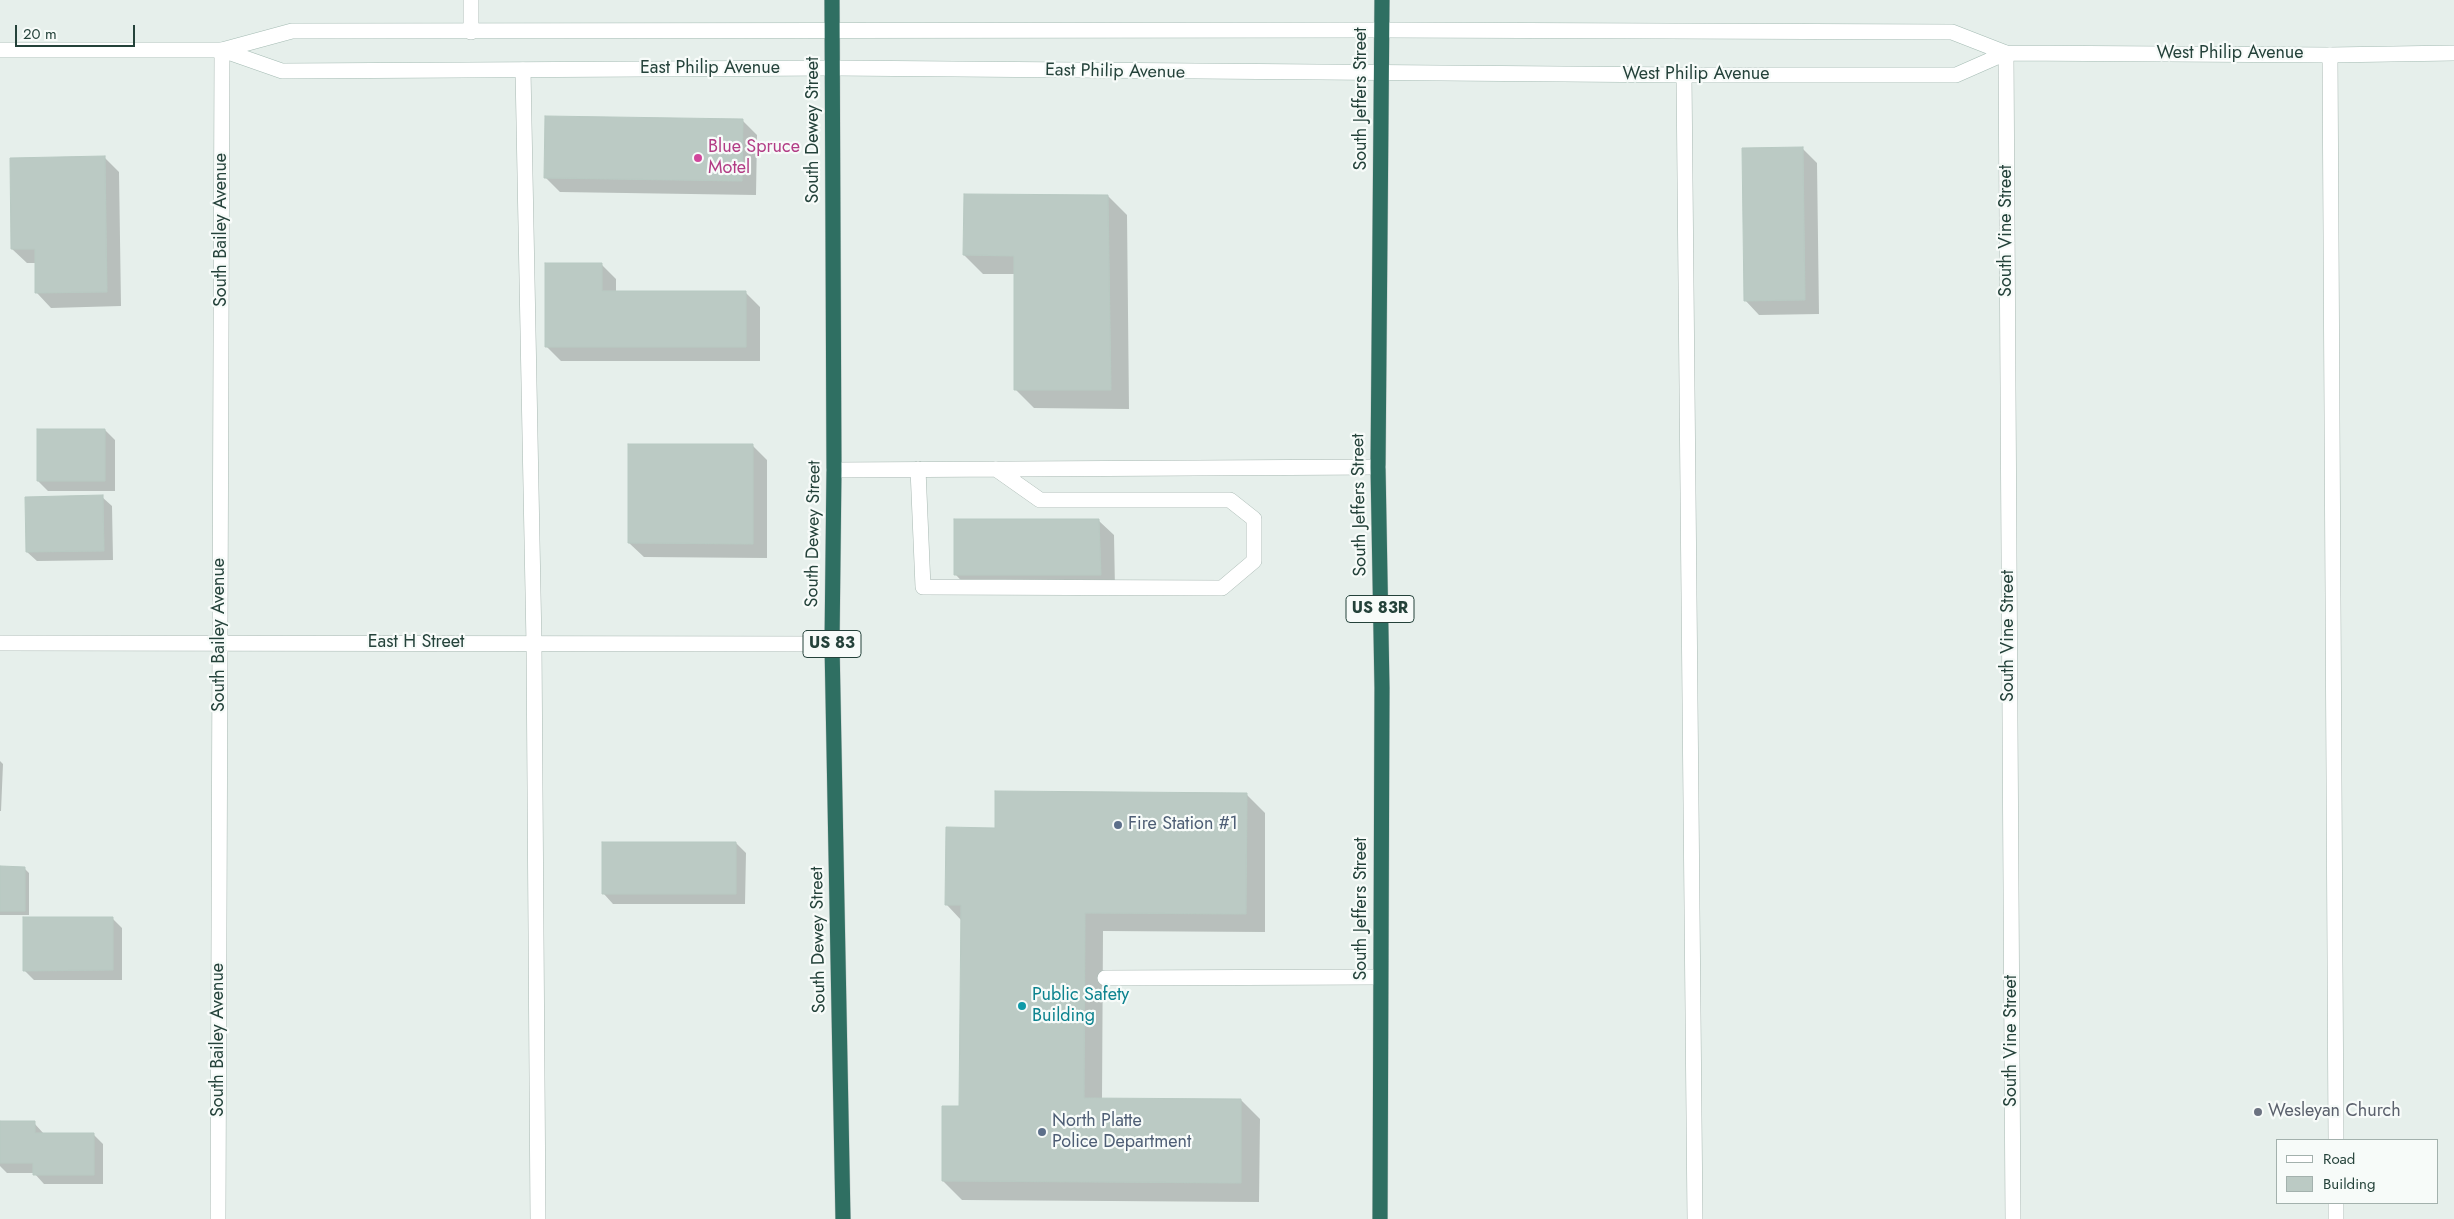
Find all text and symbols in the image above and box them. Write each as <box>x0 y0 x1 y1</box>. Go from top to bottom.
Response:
scale bar <box>18 15 138 47</box>
text: 20 m <box>23 23 57 45</box>
street label: South Jeffers Street <box>1351 27 1373 171</box>
street label: West Philip Avenue <box>2156 43 2304 65</box>
street label: South Dewey Street <box>803 57 825 203</box>
street label: East Philip Avenue <box>640 58 780 80</box>
street label: East Philip Avenue <box>1045 60 1185 84</box>
street label: West Philip Avenue <box>1622 64 1770 86</box>
place label: Blue Spruce Motel <box>708 137 800 180</box>
marker: Blue Spruce Motel <box>692 152 704 164</box>
street label: South Bailey Avenue <box>211 153 233 307</box>
street label: South Vine Street <box>1996 165 2018 297</box>
street label: South Jeffers Street <box>1348 433 1372 577</box>
street label: South Dewey Street <box>802 460 826 608</box>
street label: South Bailey Avenue <box>209 558 231 712</box>
street label: South Vine Street <box>1998 570 2020 702</box>
road number: US 83R <box>1346 596 1414 622</box>
road number: US 83 <box>803 630 861 658</box>
street label: East H Street <box>368 632 464 654</box>
place label: Fire Station #1 <box>1128 814 1238 836</box>
marker: Fire Station #1 <box>1112 819 1124 831</box>
street label: South Jeffers Street <box>1351 837 1373 981</box>
street label: South Dewey Street <box>807 866 831 1014</box>
street label: South Bailey Avenue <box>208 963 230 1117</box>
street label: South Vine Street <box>2001 975 2023 1107</box>
place label: Public Safety Building <box>1032 985 1129 1028</box>
marker: Public Safety Building <box>1016 1000 1028 1012</box>
place label: Wesleyan Church <box>2268 1101 2401 1123</box>
marker: Wesleyan Church <box>2252 1106 2264 1118</box>
place label: North Platte Police Department <box>1052 1111 1191 1154</box>
marker: North Platte Police Department <box>1036 1126 1048 1138</box>
legend <box>2276 1139 2439 1204</box>
text: Road <box>2323 1148 2355 1170</box>
text: Building <box>2323 1173 2375 1195</box>

